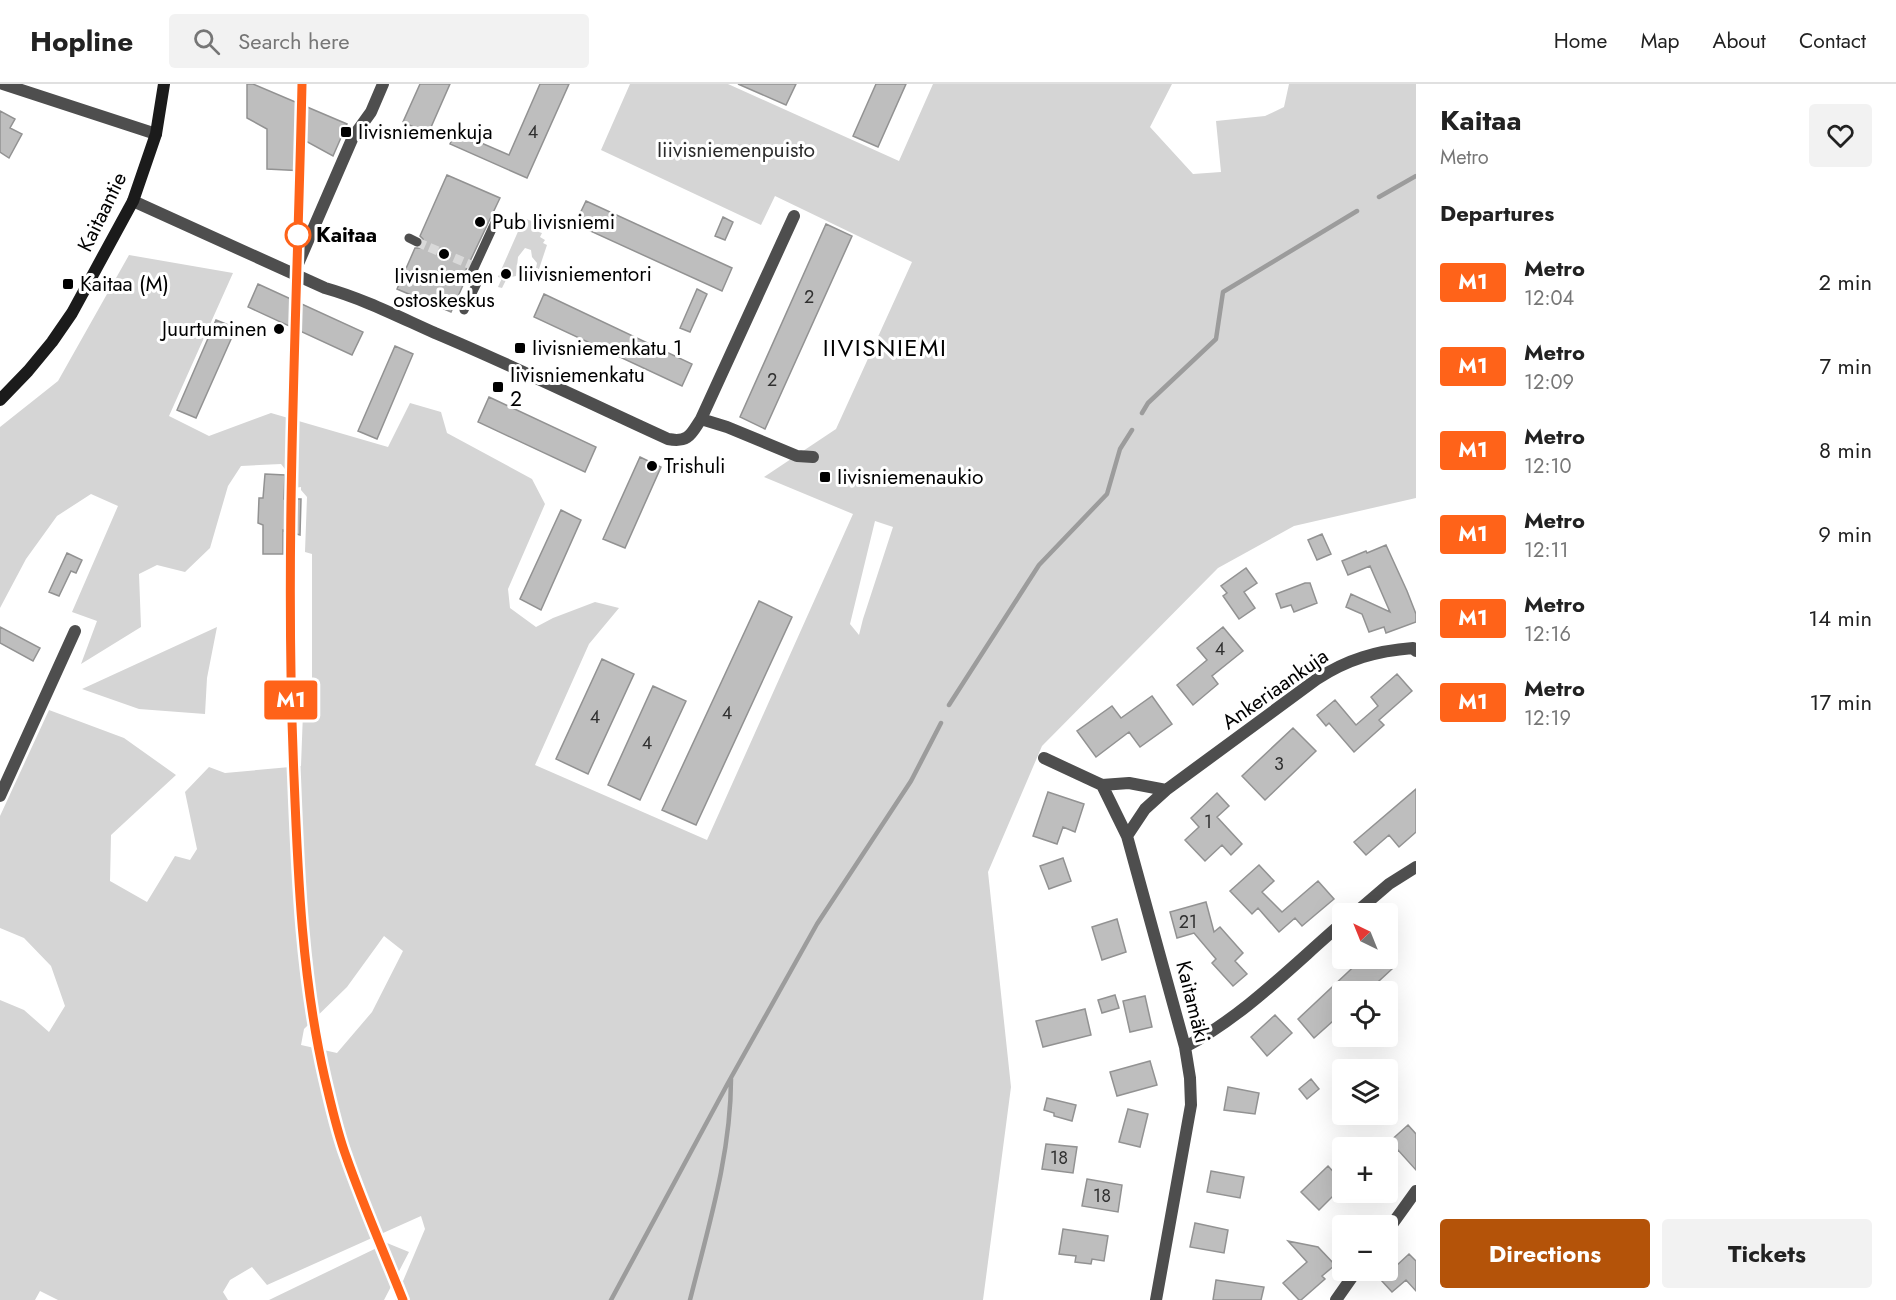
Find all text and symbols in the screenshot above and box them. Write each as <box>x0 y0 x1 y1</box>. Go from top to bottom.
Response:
search box <box>169 14 589 68</box>
text: Hopline <box>30 21 133 62</box>
icon: search <box>190 25 223 58</box>
text: Search here <box>238 25 350 57</box>
text: Home <box>1554 26 1607 56</box>
text: Map <box>1640 26 1680 56</box>
text: About <box>1713 26 1766 56</box>
text: Contact <box>1799 26 1866 56</box>
text: Kaitaa <box>1440 100 1521 141</box>
button: heart <box>1809 104 1872 167</box>
place label: Iivisniemenkuja <box>358 117 493 147</box>
house number: 4 <box>528 119 538 145</box>
marker: Iivisniemenkuja <box>339 125 353 139</box>
park label: Iiivisniemenpuisto <box>657 135 815 165</box>
text: Metro <box>1440 143 1489 172</box>
street label: Kaitaantie <box>70 167 134 257</box>
text: Departures <box>1440 197 1554 229</box>
place label: Pub Iivisniemi <box>492 207 615 237</box>
marker: Pub Iivisniemi <box>473 215 487 229</box>
place label: Kaitaa <box>316 220 377 250</box>
marker: Kaitaa <box>285 222 311 248</box>
marker: Iivisniemen ostoskeskus <box>437 247 451 261</box>
text: Metro <box>1524 252 1585 284</box>
place label: Iiivisniementori <box>518 259 652 289</box>
place label: Iivisniemen ostoskeskus <box>393 261 495 315</box>
text: 2 min <box>1818 266 1872 298</box>
marker: Iiivisniementori <box>499 267 513 281</box>
text: M1 <box>1458 267 1488 297</box>
place label: Kaitaa (M) <box>80 269 169 299</box>
marker: Kaitaa (M) <box>61 277 75 291</box>
house number: 2 <box>804 284 814 310</box>
text: 12:04 <box>1524 284 1574 313</box>
place label: Juurtuminen <box>159 314 267 344</box>
marker: Juurtuminen <box>272 322 286 336</box>
district label: IIVISNIEMI <box>823 330 947 365</box>
place label: Iivisniemenkatu 1 <box>532 333 682 363</box>
text: Metro <box>1524 336 1585 368</box>
marker: Iivisniemenkatu 1 <box>513 341 527 355</box>
text: 7 min <box>1819 350 1872 382</box>
text: M1 <box>1458 351 1488 381</box>
place label: Iivisniemenkatu 2 <box>510 360 645 414</box>
house number: 2 <box>767 367 777 393</box>
text: 12:09 <box>1524 368 1574 397</box>
marker: Iivisniemenkatu 2 <box>491 380 505 394</box>
text: Metro <box>1524 420 1585 452</box>
text: 8 min <box>1819 434 1872 466</box>
text: M1 <box>1458 435 1488 465</box>
place label: Trishuli <box>664 451 726 481</box>
text: 12:10 <box>1524 452 1571 481</box>
marker: Trishuli <box>645 459 659 473</box>
place label: Iivisniemenaukio <box>837 462 984 492</box>
marker: Iivisniemenaukio <box>818 470 832 484</box>
text: Metro <box>1524 504 1585 536</box>
text: 9 min <box>1818 518 1872 550</box>
text: M1 <box>1458 519 1488 549</box>
text: 12:11 <box>1524 536 1568 565</box>
text: Metro <box>1524 588 1585 620</box>
text: 14 min <box>1808 602 1872 634</box>
text: M1 <box>1458 603 1488 633</box>
text: 12:16 <box>1524 620 1571 649</box>
house number: 4 <box>1215 636 1225 662</box>
street label: Ankeriaankuja <box>1216 641 1334 737</box>
text: Metro <box>1524 672 1585 704</box>
line badge: M1 <box>264 680 318 720</box>
text: M1 <box>276 685 306 715</box>
text: 17 min <box>1810 686 1872 718</box>
text: M1 <box>1458 687 1488 717</box>
house number: 4 <box>722 700 732 726</box>
house number: 4 <box>590 704 600 730</box>
text: 12:19 <box>1524 704 1571 733</box>
house number: 4 <box>642 730 652 756</box>
house number: 3 <box>1274 751 1284 777</box>
house number: 1 <box>1204 809 1212 835</box>
north arrow <box>1332 903 1398 969</box>
map controls <box>1332 903 1398 1281</box>
house number: 21 <box>1179 909 1197 935</box>
street label: Kaitamäki <box>1168 958 1218 1046</box>
button: locate <box>1332 981 1398 1047</box>
button: layers <box>1332 1059 1398 1125</box>
button: + <box>1332 1137 1398 1203</box>
house number: 18 <box>1050 1145 1068 1171</box>
house number: 18 <box>1093 1183 1111 1209</box>
button: − <box>1332 1215 1398 1281</box>
button: Directions <box>1440 1219 1650 1288</box>
button: Tickets <box>1662 1219 1872 1288</box>

